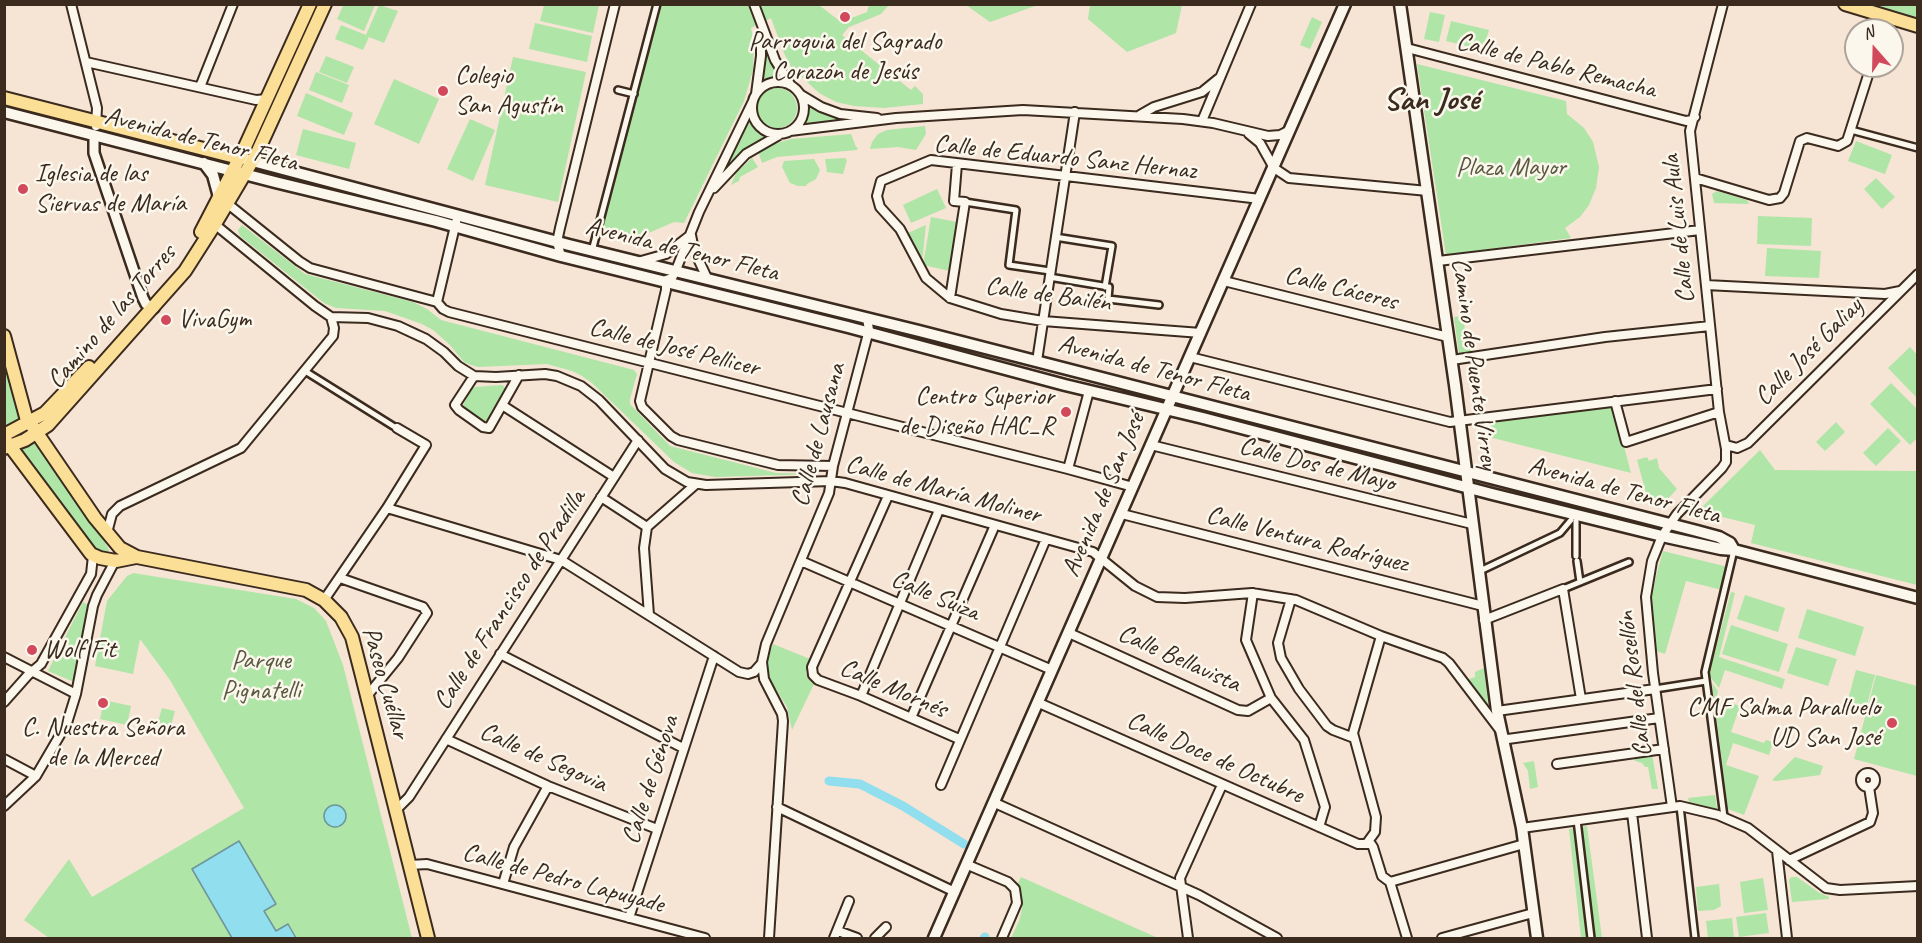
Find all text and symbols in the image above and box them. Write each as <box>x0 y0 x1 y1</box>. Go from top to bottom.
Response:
marker: Parroquia del Sagrado Corazón de Jesús <box>838 10 852 24</box>
north arrow <box>1844 18 1904 78</box>
text: N <box>1860 22 1877 44</box>
place label: Parroquia del Sagrado Corazón de Jesús <box>749 26 941 88</box>
street label: Calle de Pablo Remacha <box>1453 26 1659 106</box>
place label: Colegio San Agustín <box>455 60 563 122</box>
district label: San José <box>1383 82 1479 120</box>
marker: Colegio San Agustín <box>436 84 450 98</box>
street label: Avenida de Tenor Fleta <box>101 101 301 179</box>
street label: Calle de Eduardo Sanz Hernaz <box>932 129 1198 187</box>
park label: Plaza Mayor <box>1456 152 1566 184</box>
street label: Calle de Luis Aula <box>1656 153 1702 305</box>
place label: Iglesia de las Siervas de María <box>35 158 186 219</box>
marker: Iglesia de las Siervas de María <box>16 182 30 196</box>
street label: Avenida de Tenor Fleta <box>582 211 782 289</box>
street label: Camino de las Torres <box>41 239 183 395</box>
street label: Camino de Puente Virrey <box>1444 256 1504 472</box>
street label: Calle Cáceres <box>1281 260 1401 318</box>
street label: Calle de Bailén <box>983 271 1113 319</box>
street label: Calle José Galiay <box>1748 291 1870 413</box>
place label: VivaGym <box>178 304 251 336</box>
street label: Calle de José Pellicer <box>586 312 762 384</box>
marker: VivaGym <box>159 313 173 327</box>
street label: Avenida de Tenor Fleta <box>1055 328 1253 410</box>
street label: Calle de Lausana <box>785 360 853 510</box>
place label: Centro Superior de Diseño HAC_R <box>899 381 1054 442</box>
marker: Centro Superior de Diseño HAC_R <box>1059 405 1073 419</box>
street label: Avenida de San José <box>1056 409 1152 581</box>
street label: Calle Dos de Mayo <box>1236 431 1398 499</box>
street label: Calle de María Moliner <box>842 449 1044 531</box>
street label: Avenida de Tenor Fleta <box>1525 450 1723 532</box>
street label: Calle de Francisco de Pradilla <box>427 484 593 716</box>
street label: Calle Ventura Rodríguez <box>1203 500 1411 580</box>
street label: Calle Suiza <box>886 564 984 628</box>
street label: Calle del Rosellón <box>1611 609 1659 759</box>
street label: Calle Bellavista <box>1113 618 1245 700</box>
street label: Paseo Cuéllar <box>354 624 416 742</box>
place label: Wolf Fit <box>44 634 116 666</box>
marker: Wolf Fit <box>25 643 39 657</box>
park label: Parque Pignatelli <box>221 645 301 706</box>
street label: Calle Mornés <box>835 652 951 726</box>
place label: CMF Salma Paralluelo UD San José <box>1687 692 1880 754</box>
marker: C. Nuestra Señora de la Merced <box>96 696 110 710</box>
street label: Calle Doce de Octubre <box>1122 705 1308 811</box>
place label: C. Nuestra Señora de la Merced <box>22 712 184 774</box>
street label: Calle de Génova <box>616 712 686 848</box>
street label: Calle de Segovia <box>475 716 611 800</box>
marker: CMF Salma Paralluelo UD San José <box>1885 716 1899 730</box>
street label: Calle de Pedro Lapuyade <box>459 837 667 921</box>

